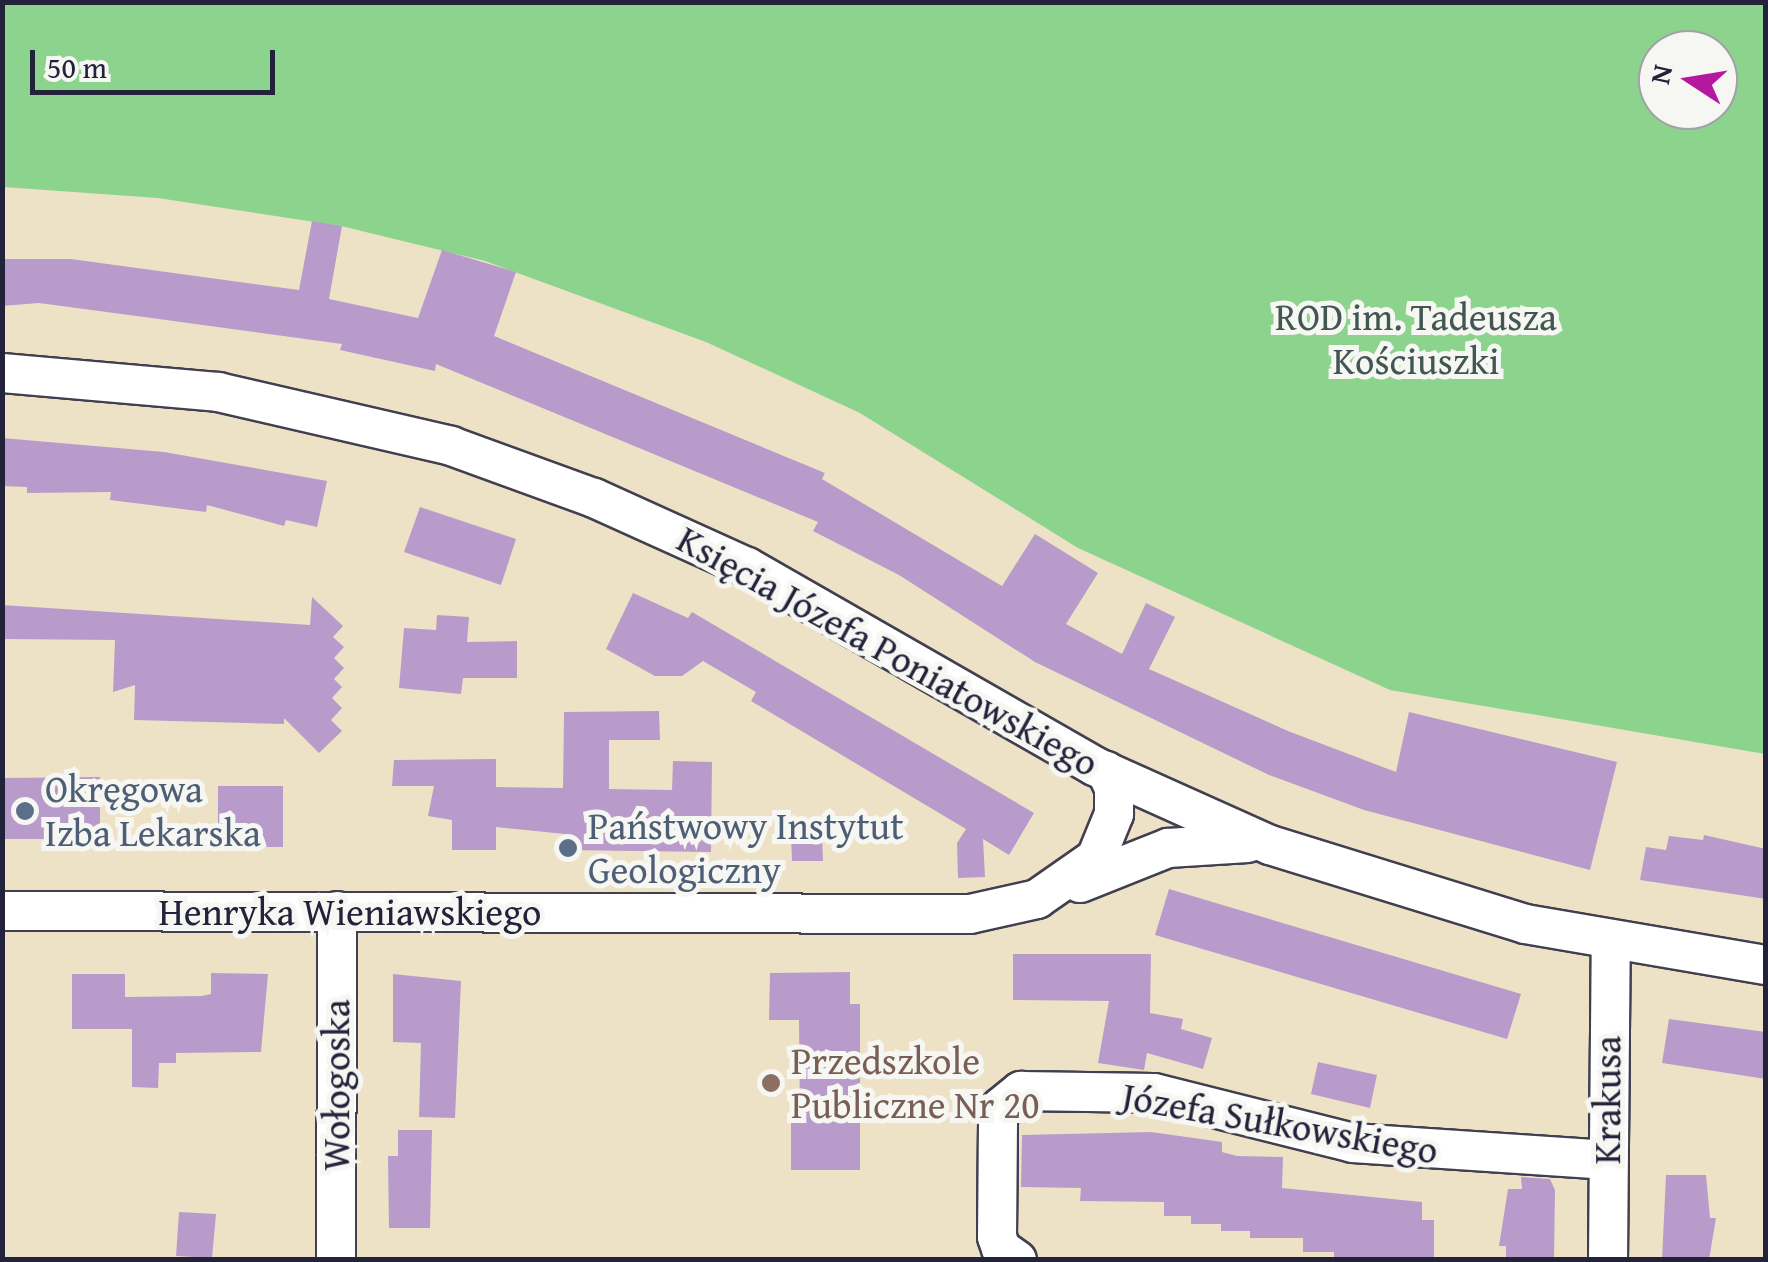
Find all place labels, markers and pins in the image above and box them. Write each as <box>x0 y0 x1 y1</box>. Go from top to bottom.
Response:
place label: Okręgowa Izba Lekarska <box>45 766 261 856</box>
marker: Okręgowa Izba Lekarska <box>14 800 36 822</box>
place label: Państwowy Instytut Geologiczny <box>588 803 904 892</box>
marker: Państwowy Instytut Geologiczny <box>557 837 579 859</box>
place label: Przedszkole Publiczne Nr 20 <box>791 1038 1039 1128</box>
marker: Przedszkole Publiczne Nr 20 <box>760 1072 782 1094</box>

